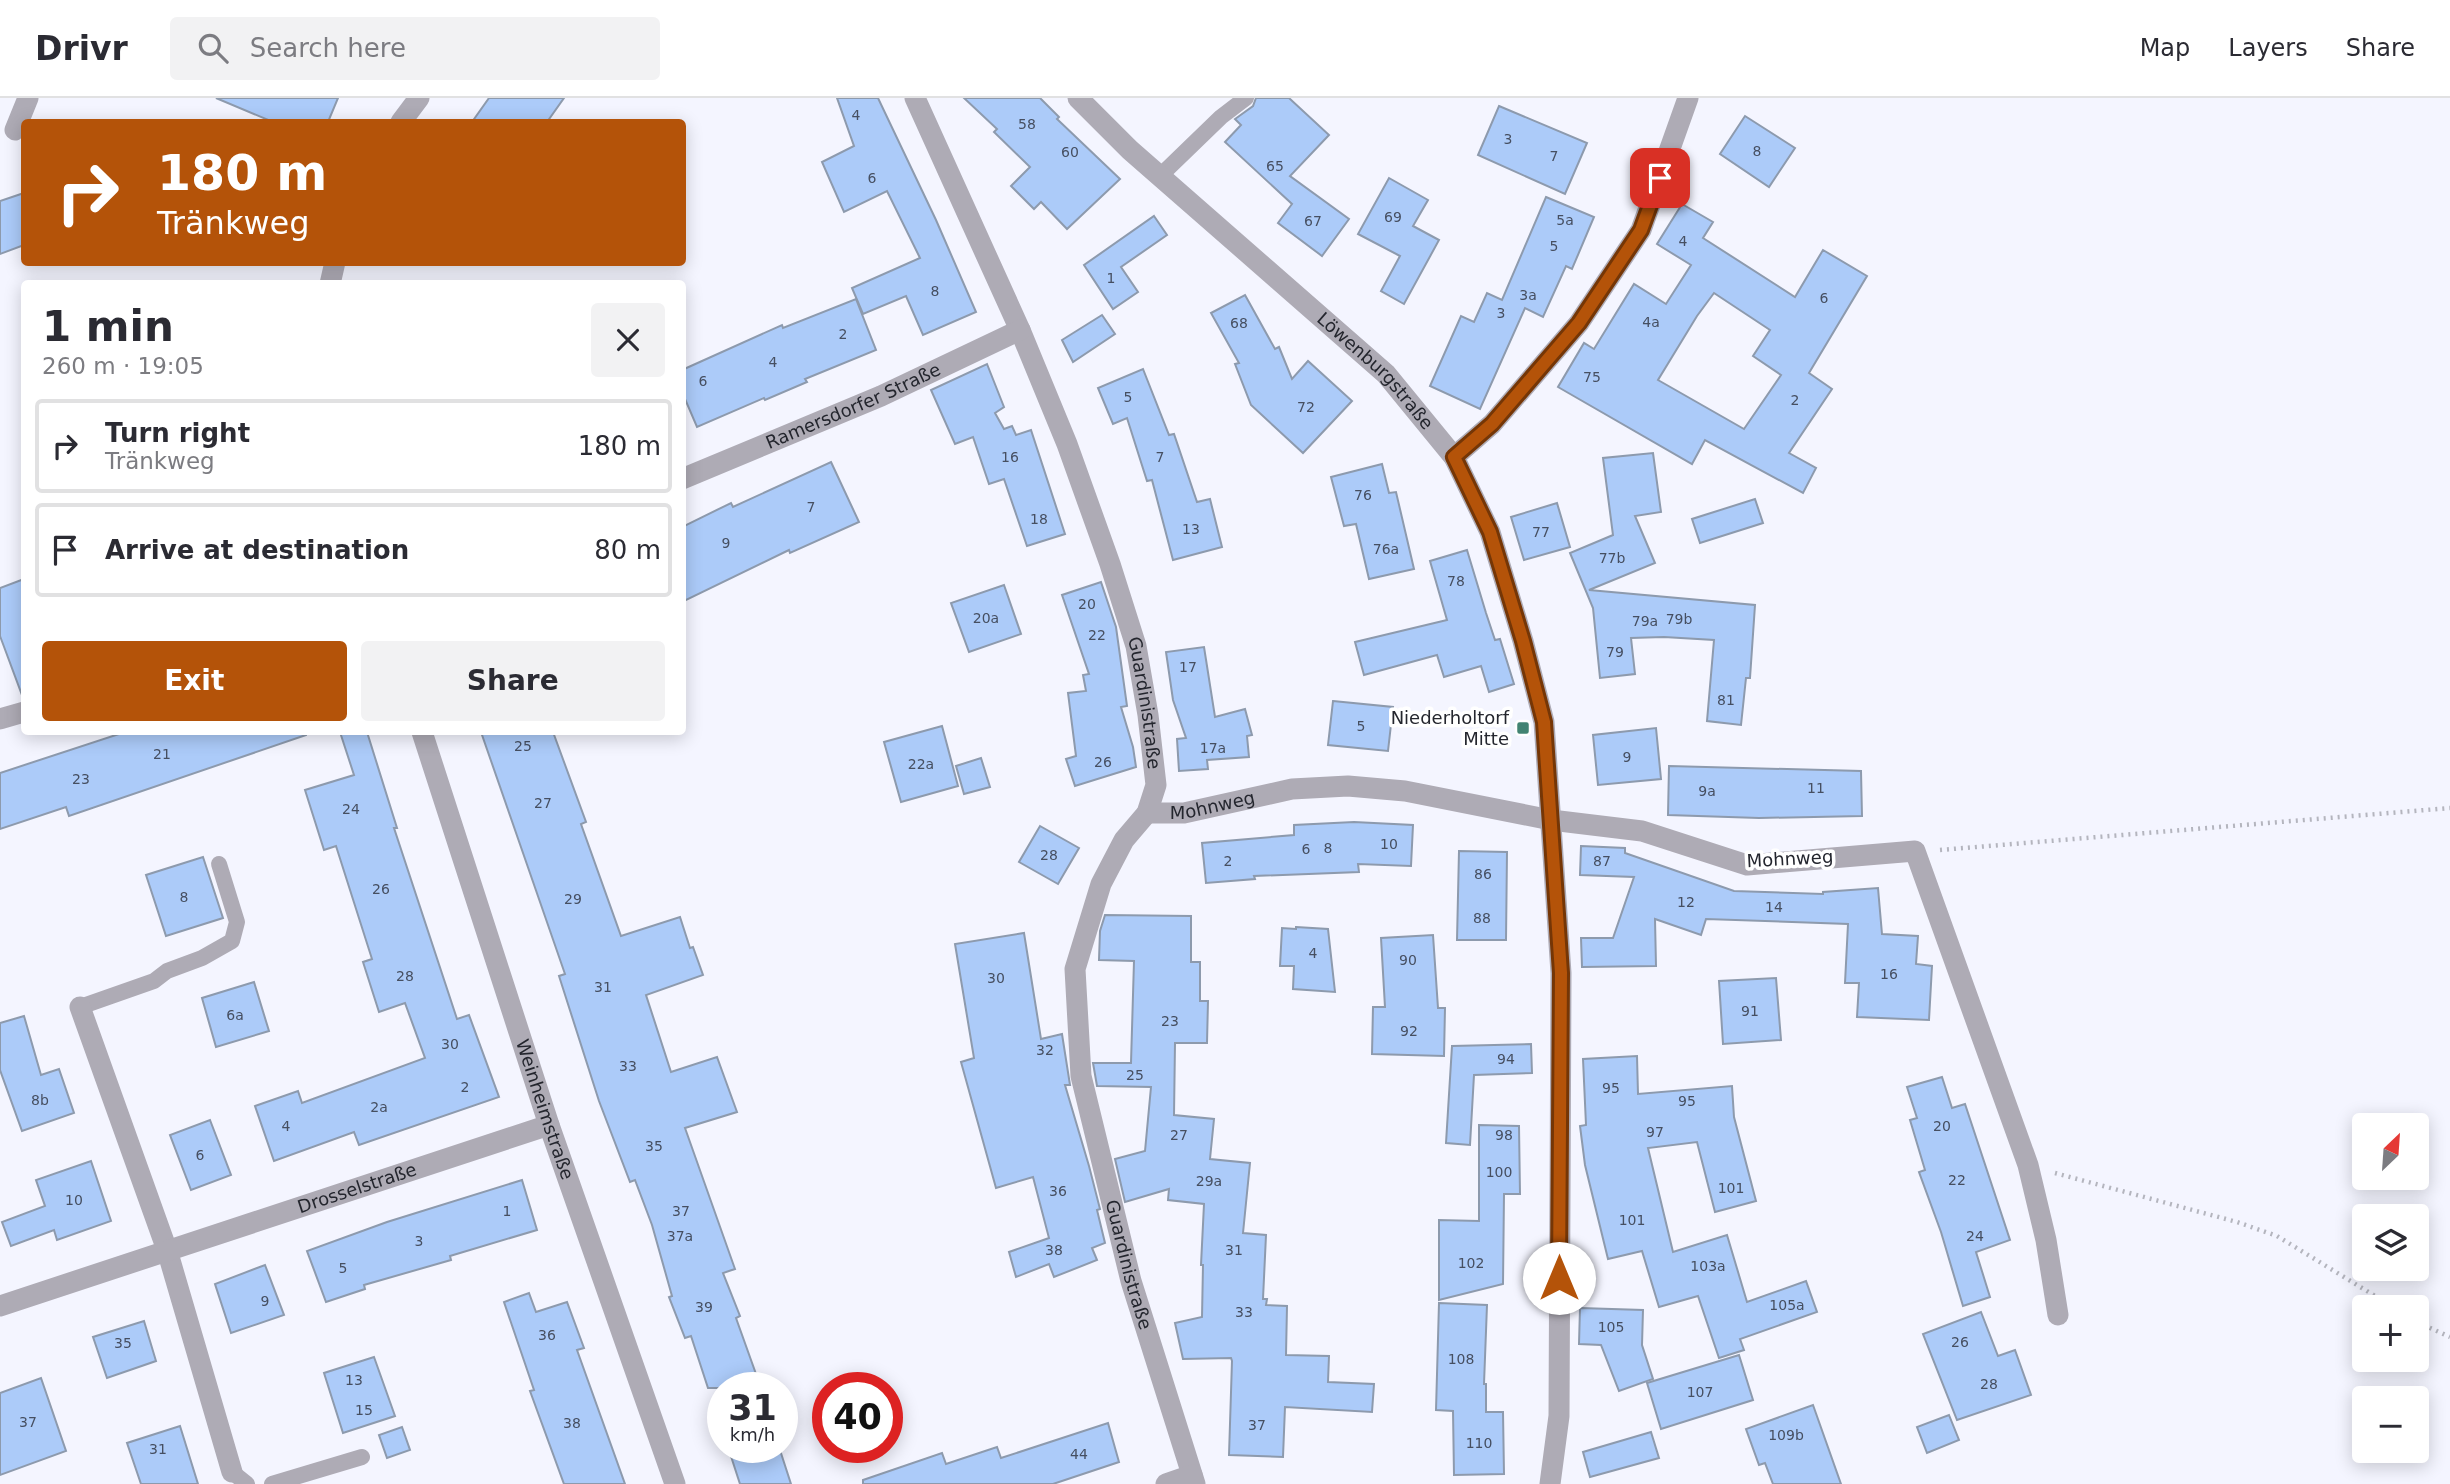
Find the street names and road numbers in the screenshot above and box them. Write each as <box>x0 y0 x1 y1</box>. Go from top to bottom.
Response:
street label: Löwenburgstraße <box>1313 308 1438 433</box>
street label: Ramersdorfer Straße <box>763 358 944 453</box>
street label: Guardinistraße <box>1124 634 1165 770</box>
street label: Mohnweg <box>1170 787 1257 823</box>
street label: Mohnweg <box>1746 846 1834 871</box>
street label: Weinheimstraße <box>512 1037 578 1182</box>
street label: Drosselstraße <box>295 1158 419 1217</box>
street label: Guardinistraße <box>1102 1197 1157 1332</box>

